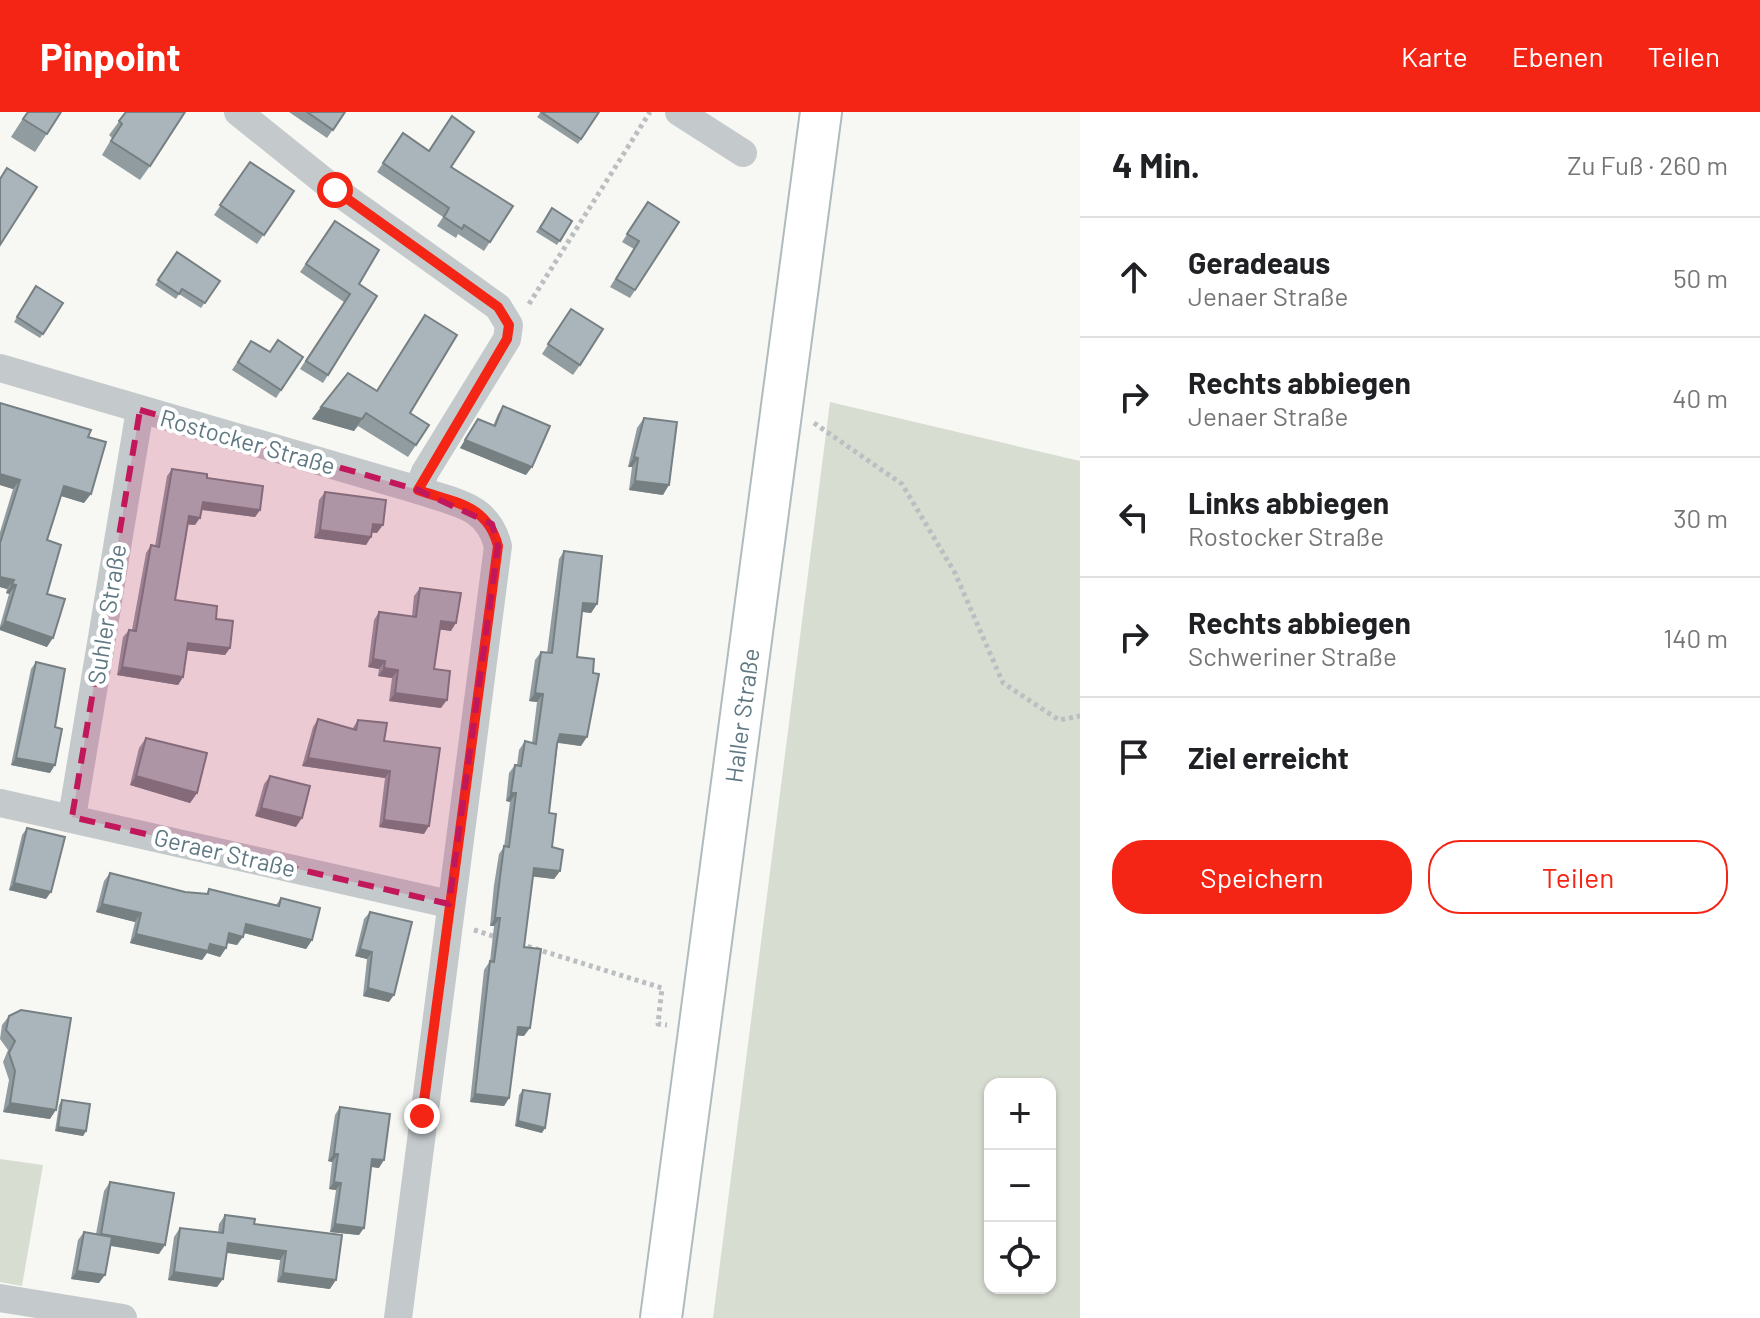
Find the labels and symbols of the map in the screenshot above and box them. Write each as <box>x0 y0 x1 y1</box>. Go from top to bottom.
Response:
route start <box>317 172 353 208</box>
street label: Rostocker Straße <box>157 402 339 480</box>
street label: Suhler Straße <box>81 542 131 686</box>
street label: Haller Straße <box>718 646 764 784</box>
street label: Geraer Straße <box>151 822 299 882</box>
route end <box>404 1098 440 1134</box>

